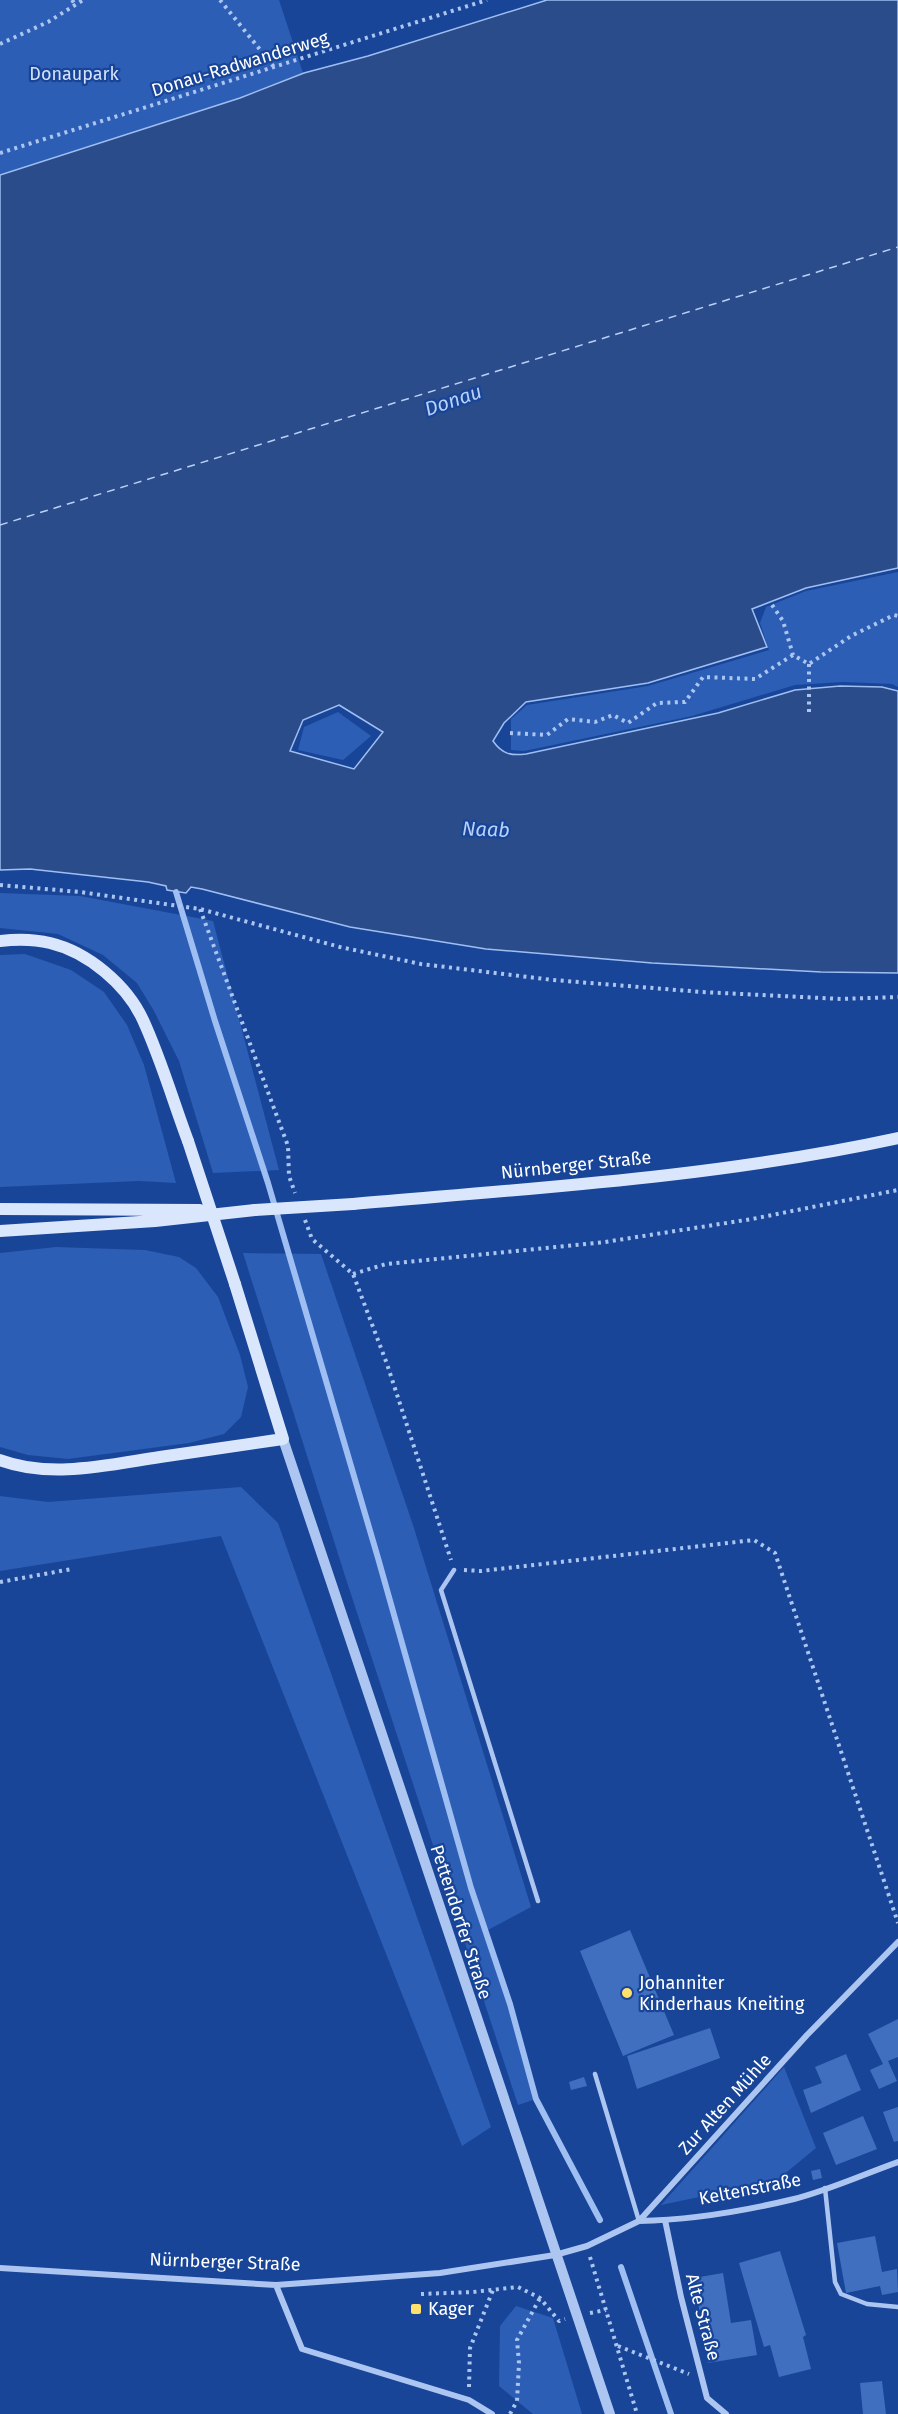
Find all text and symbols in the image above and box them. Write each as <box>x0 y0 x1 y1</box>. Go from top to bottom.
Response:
street label: Donau-Radwanderweg <box>149 26 332 101</box>
park label: Donaupark <box>29 63 119 85</box>
water label: Donau <box>421 379 485 421</box>
water label: Naab <box>462 816 510 842</box>
street label: Nürnberger Straße <box>500 1146 652 1184</box>
street label: Pettendorfer Straße <box>426 1842 496 2002</box>
place label: Johanniter Kinderhaus Kneiting <box>639 1972 805 2015</box>
marker: Johanniter Kinderhaus Kneiting <box>620 1986 634 2000</box>
street label: Zur Alten Mühle <box>674 2049 776 2159</box>
street label: Keltenstraße <box>697 2168 803 2210</box>
street label: Nürnberger Straße <box>149 2248 301 2276</box>
street label: Alte Straße <box>681 2271 725 2363</box>
place label: Kager <box>428 2298 474 2320</box>
marker: Kager <box>409 2302 423 2316</box>

